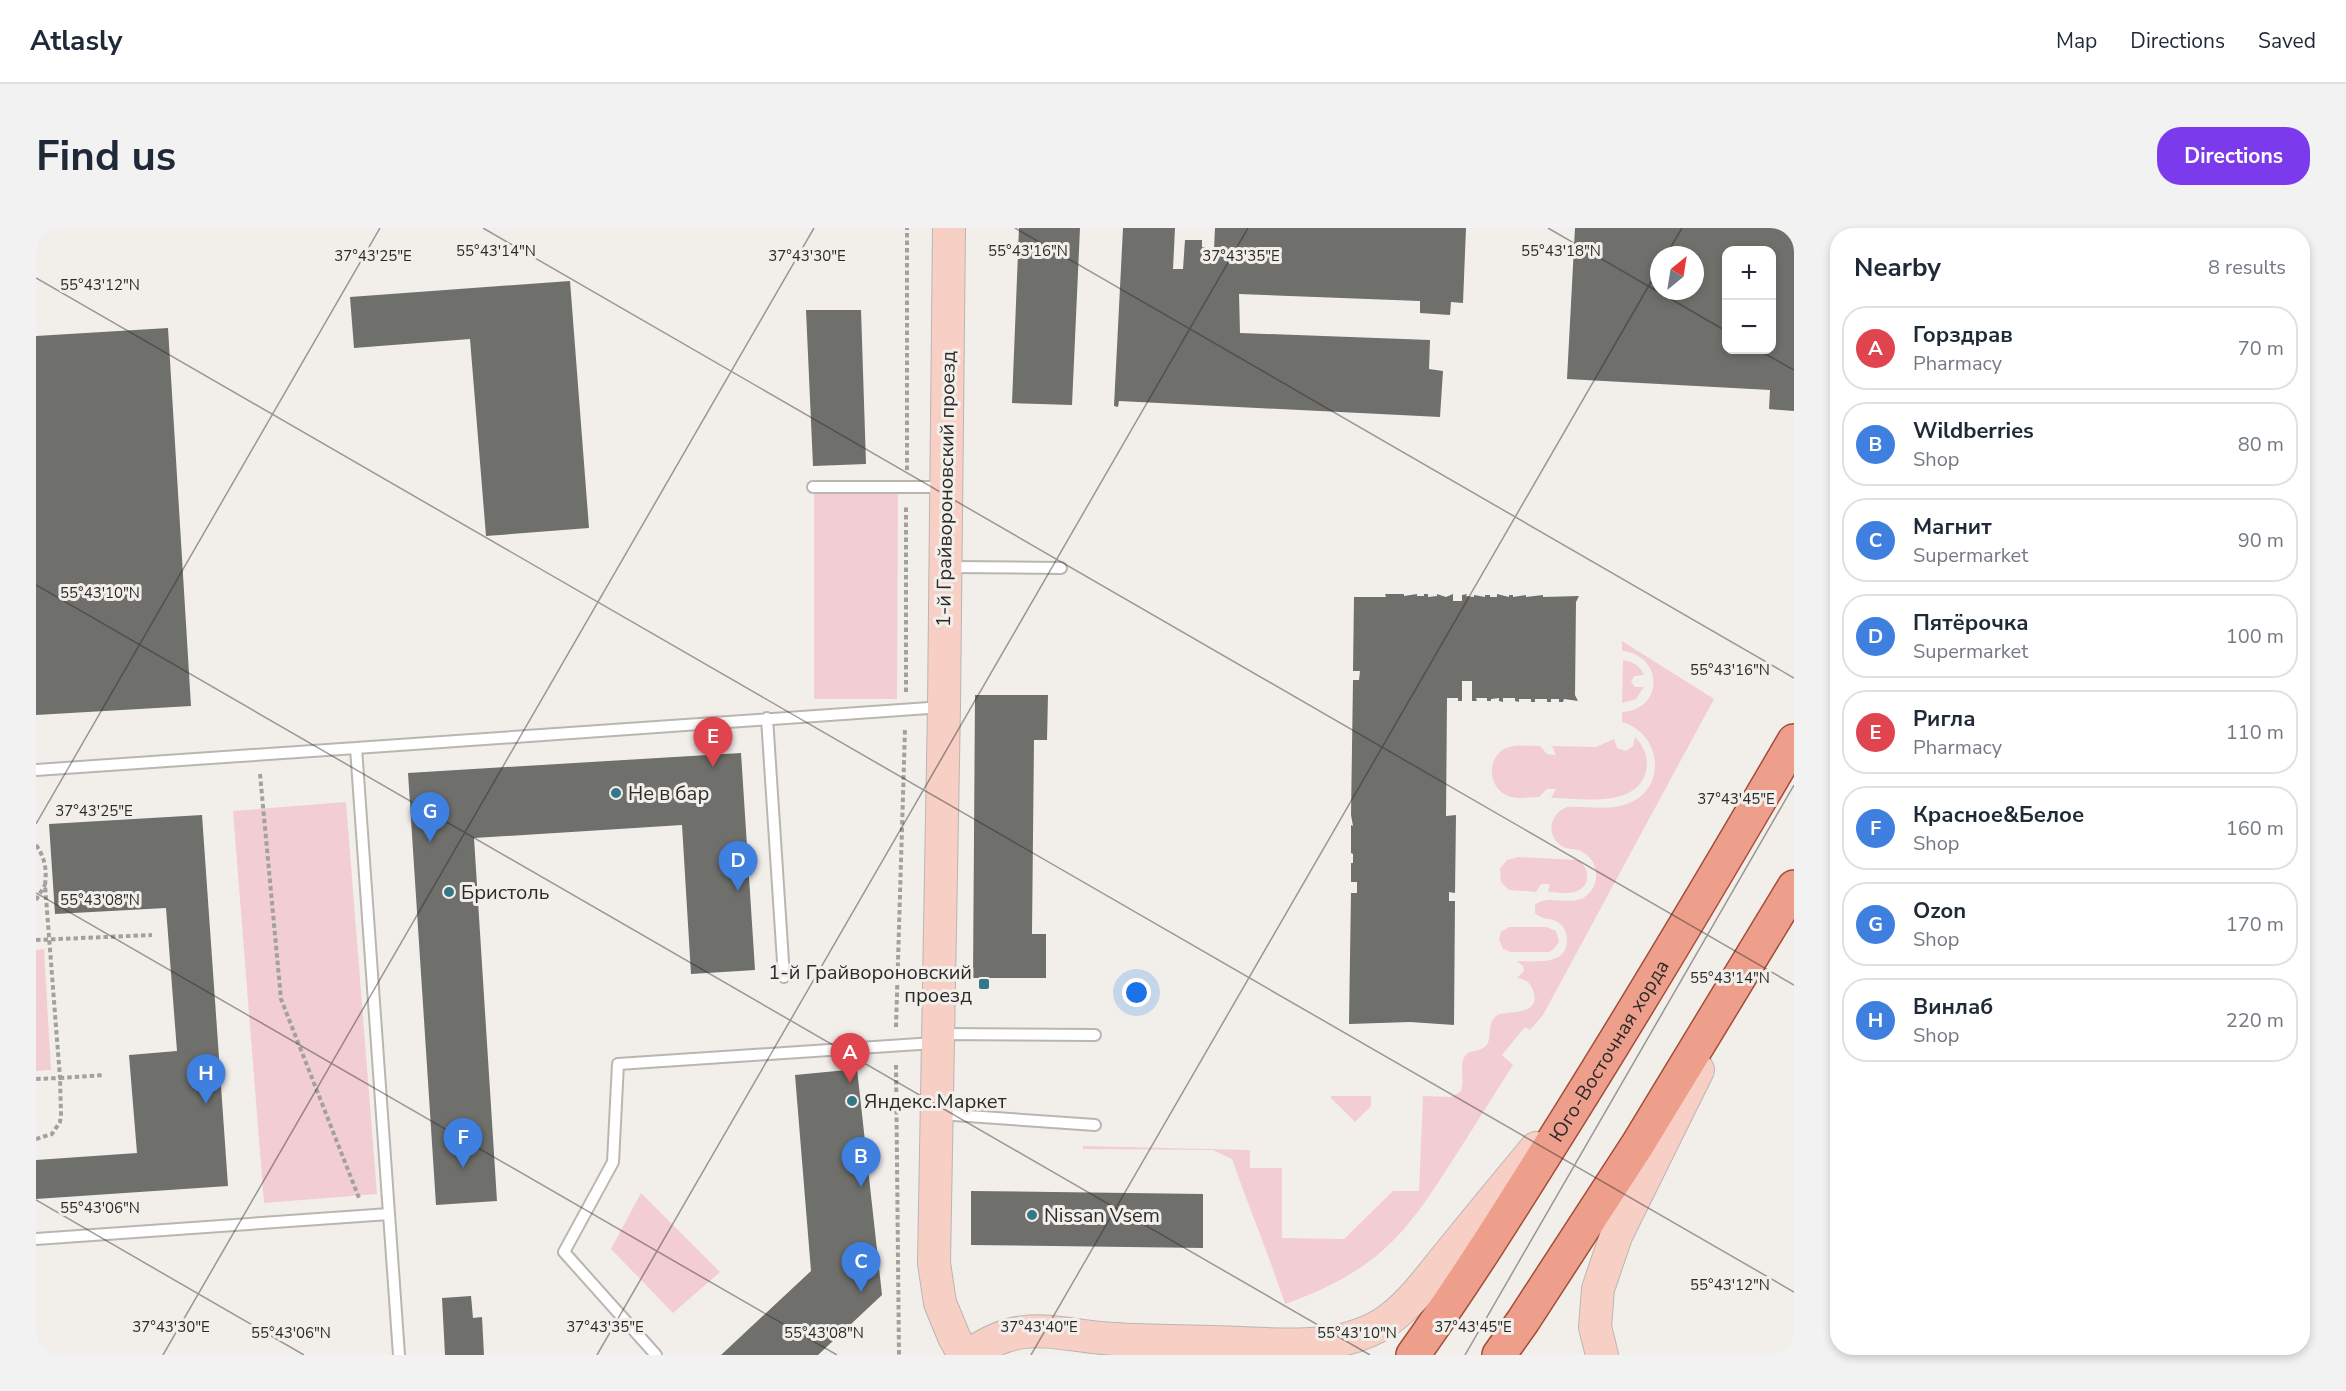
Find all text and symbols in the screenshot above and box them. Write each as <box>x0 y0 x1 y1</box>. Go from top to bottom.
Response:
text: Atlasly <box>30 22 122 60</box>
text: Map <box>2056 27 2097 55</box>
text: Directions <box>2130 27 2225 55</box>
text: Saved <box>2258 27 2316 55</box>
button: Directions <box>2157 127 2310 185</box>
text: Find us <box>36 128 176 185</box>
text: 55°43'14"N <box>456 241 536 261</box>
text: 55°43'16"N <box>988 241 1068 261</box>
text: 55°43'18"N <box>1521 241 1601 261</box>
text: 37°43'25"E <box>334 246 412 266</box>
text: 37°43'30"E <box>768 246 846 266</box>
text: 37°43'35"E <box>1202 246 1280 266</box>
north arrow <box>1650 246 1704 300</box>
map controls <box>1722 246 1776 354</box>
button: + <box>1722 246 1776 300</box>
text: Nearby <box>1854 250 1941 285</box>
text: 8 results <box>2208 254 2286 281</box>
text: 55°43'12"N <box>60 275 140 295</box>
button: − <box>1722 300 1776 354</box>
text: Горздрав <box>1913 320 2013 350</box>
text: A <box>1868 335 1883 362</box>
text: 70 m <box>2238 335 2284 362</box>
street label: 1-й Грайвороновский проезд <box>930 350 962 627</box>
text: Pharmacy <box>1913 350 2002 377</box>
text: Wildberries <box>1913 416 2034 446</box>
text: B <box>1869 431 1882 458</box>
text: 80 m <box>2238 431 2284 458</box>
text: Shop <box>1913 446 1959 473</box>
text: Магнит <box>1913 512 1992 542</box>
text: C <box>1869 527 1882 554</box>
text: 90 m <box>2238 527 2284 554</box>
text: Supermarket <box>1913 542 2028 569</box>
text: 55°43'10"N <box>60 583 140 603</box>
text: Пятёрочка <box>1913 608 2029 638</box>
text: D <box>1868 623 1883 650</box>
text: 100 m <box>2226 623 2284 650</box>
text: Supermarket <box>1913 638 2028 665</box>
text: 55°43'16"N <box>1690 660 1770 680</box>
text: Ригла <box>1913 704 1976 734</box>
pin: E <box>694 718 732 767</box>
text: E <box>1870 719 1881 746</box>
text: 110 m <box>2226 719 2284 746</box>
text: Pharmacy <box>1913 734 2002 761</box>
place label: Не в бар <box>628 780 709 807</box>
marker: Не в бар <box>609 786 623 800</box>
text: 37°43'45"E <box>1697 789 1775 809</box>
pin: G <box>410 792 450 842</box>
text: Красное&Белое <box>1913 800 2084 830</box>
text: 37°43'25"E <box>55 801 133 821</box>
text: F <box>1870 815 1881 842</box>
text: 160 m <box>2226 815 2284 842</box>
text: Shop <box>1913 830 1959 857</box>
pin: D <box>718 842 758 891</box>
place label: Бристоль <box>461 879 549 906</box>
marker: Бристоль <box>442 885 456 899</box>
text: 55°43'08"N <box>60 890 140 910</box>
text: Ozon <box>1913 896 1966 926</box>
text: G <box>1868 911 1883 938</box>
text: 170 m <box>2226 911 2284 938</box>
text: Shop <box>1913 926 1959 953</box>
street label: Юго-Восточная хорда <box>1543 954 1675 1147</box>
place label: 1-й Грайвороновский проезд <box>768 959 972 1009</box>
text: 55°43'14"N <box>1690 968 1770 988</box>
marker: 1-й Грайвороновский проезд <box>977 977 991 991</box>
your location <box>1122 978 1151 1007</box>
text: Винлаб <box>1913 992 1993 1022</box>
text: H <box>1868 1007 1883 1034</box>
text: 220 m <box>2226 1007 2284 1034</box>
text: Shop <box>1913 1022 1959 1049</box>
pin: A <box>830 1034 870 1083</box>
pin: H <box>186 1054 226 1104</box>
place label: Яндекс.Маркет <box>864 1088 1007 1115</box>
marker: Яндекс.Маркет <box>845 1094 859 1108</box>
pin: F <box>444 1118 482 1168</box>
pin: B <box>842 1138 880 1187</box>
text: 55°43'06"N <box>60 1198 140 1218</box>
place label: Nissan Vsem <box>1044 1202 1160 1229</box>
marker: Nissan Vsem <box>1025 1208 1039 1222</box>
pin: C <box>842 1242 880 1292</box>
text: 55°43'12"N <box>1690 1275 1770 1295</box>
text: 37°43'30"E <box>132 1317 210 1337</box>
text: 37°43'35"E <box>566 1317 644 1337</box>
text: 37°43'40"E <box>1000 1317 1078 1337</box>
text: 37°43'45"E <box>1434 1317 1512 1337</box>
text: 55°43'06"N <box>251 1323 331 1343</box>
text: 55°43'08"N <box>784 1323 864 1343</box>
text: 55°43'10"N <box>1317 1323 1397 1343</box>

